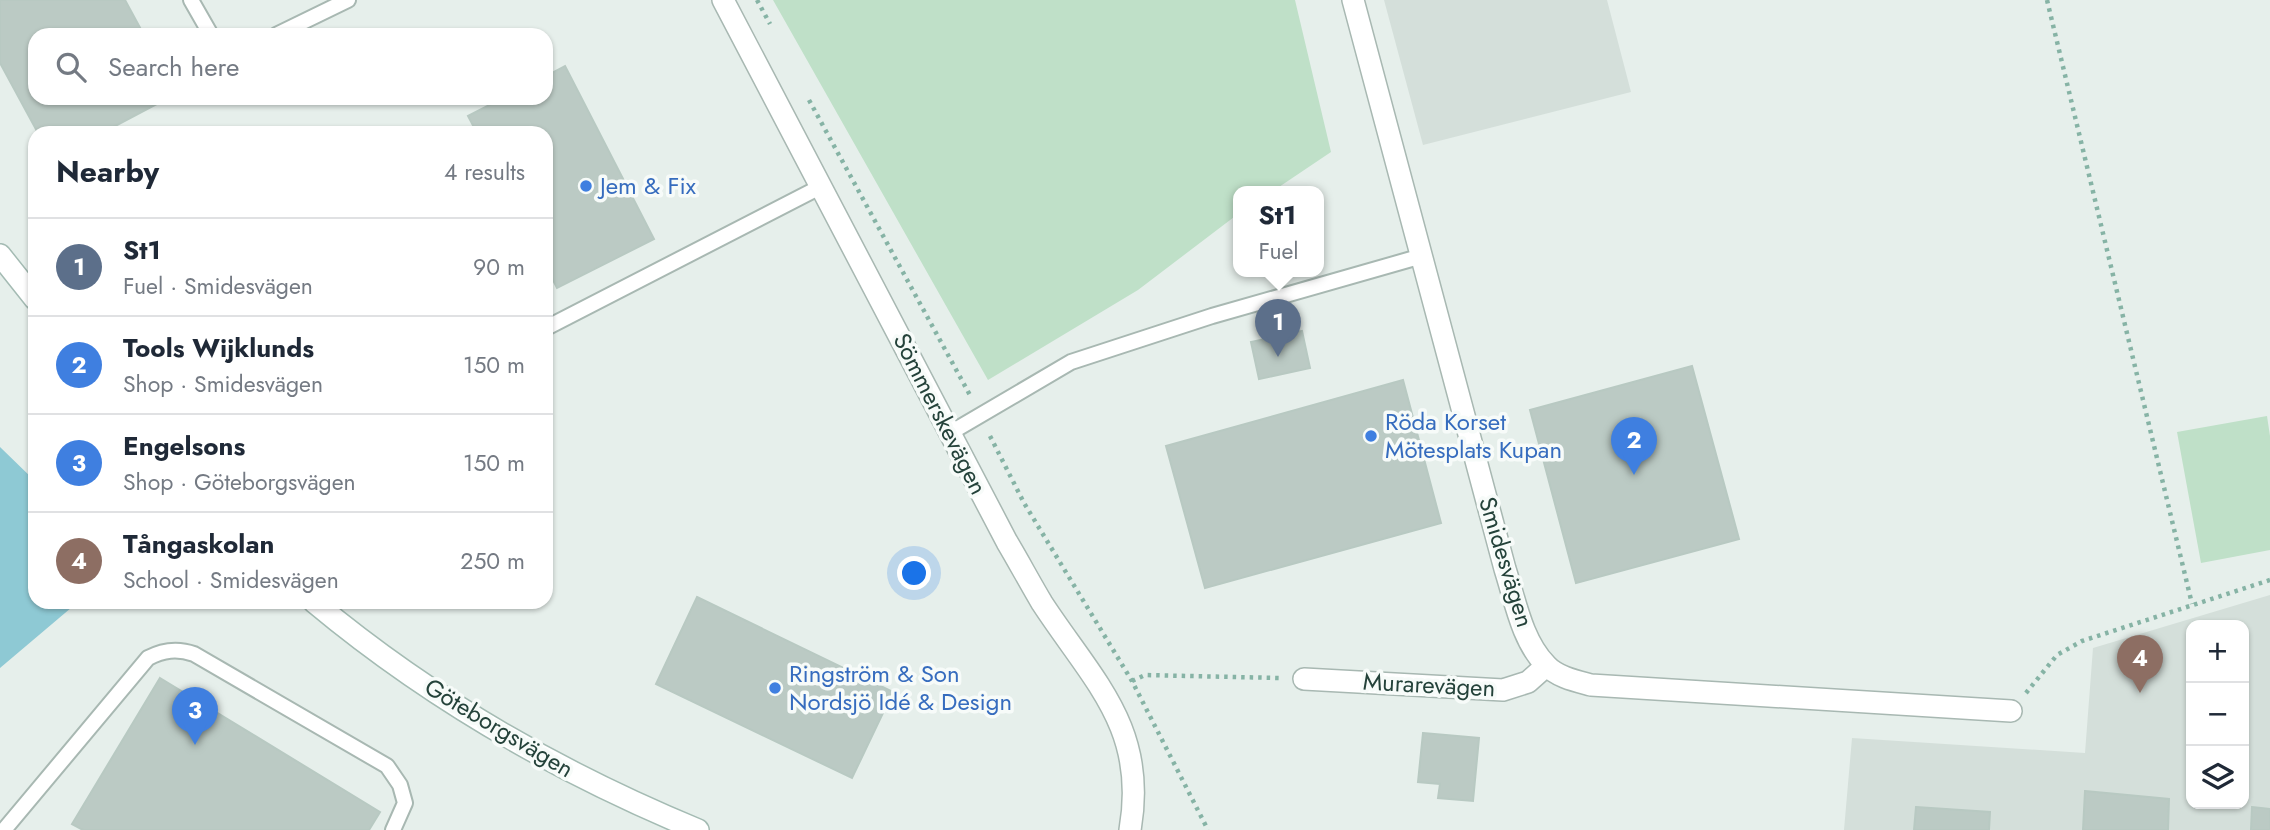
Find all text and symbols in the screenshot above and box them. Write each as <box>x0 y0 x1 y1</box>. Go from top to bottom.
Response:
search box <box>28 28 553 105</box>
icon: search <box>52 48 90 86</box>
text: Search here <box>108 48 240 86</box>
text: Nearby <box>56 150 159 193</box>
text: 4 results <box>444 155 525 189</box>
place label: Jem & Fix <box>597 168 697 203</box>
marker: Jem & Fix <box>578 178 594 194</box>
popup <box>1233 186 1324 277</box>
text: St1 <box>1258 196 1296 234</box>
text: St1 <box>123 231 161 269</box>
text: Fuel <box>1258 234 1299 268</box>
text: 1 <box>73 250 85 284</box>
text: 90 m <box>473 250 525 284</box>
text: Fuel · Smidesvägen <box>123 269 313 303</box>
pin: 1 <box>1255 299 1301 357</box>
street label: Sömmerskevägen <box>885 327 996 501</box>
text: Tools Wijklunds <box>123 329 314 367</box>
text: 2 <box>71 348 87 382</box>
text: 150 m <box>463 348 525 382</box>
text: Shop · Smidesvägen <box>123 367 323 401</box>
place label: Röda Korset Mötesplats Kupan <box>1385 404 1562 467</box>
pin: 2 <box>1611 417 1657 475</box>
text: Engelsons <box>123 427 245 465</box>
marker: Röda Korset Mötesplats Kupan <box>1363 428 1379 444</box>
text: 3 <box>72 446 86 480</box>
text: 150 m <box>463 446 525 480</box>
text: Shop · Göteborgsvägen <box>123 465 356 499</box>
street label: Smidesvägen <box>1470 492 1543 631</box>
text: Tångaskolan <box>123 525 274 563</box>
text: 4 <box>71 544 87 578</box>
text: 250 m <box>460 544 525 578</box>
your location <box>897 556 931 590</box>
text: School · Smidesvägen <box>123 563 339 597</box>
map controls <box>2186 620 2249 809</box>
button: + <box>2186 620 2249 683</box>
pin: 4 <box>2117 635 2163 693</box>
place label: Ringström & Son Nordsjö Idé & Design <box>789 656 1012 719</box>
street label: Murarevägen <box>1362 664 1496 705</box>
street label: Göteborgsvägen <box>418 669 581 786</box>
marker: Ringström & Son Nordsjö Idé & Design <box>767 680 783 696</box>
button: − <box>2186 683 2249 746</box>
pin: 3 <box>172 687 218 745</box>
button: layers <box>2186 746 2249 809</box>

